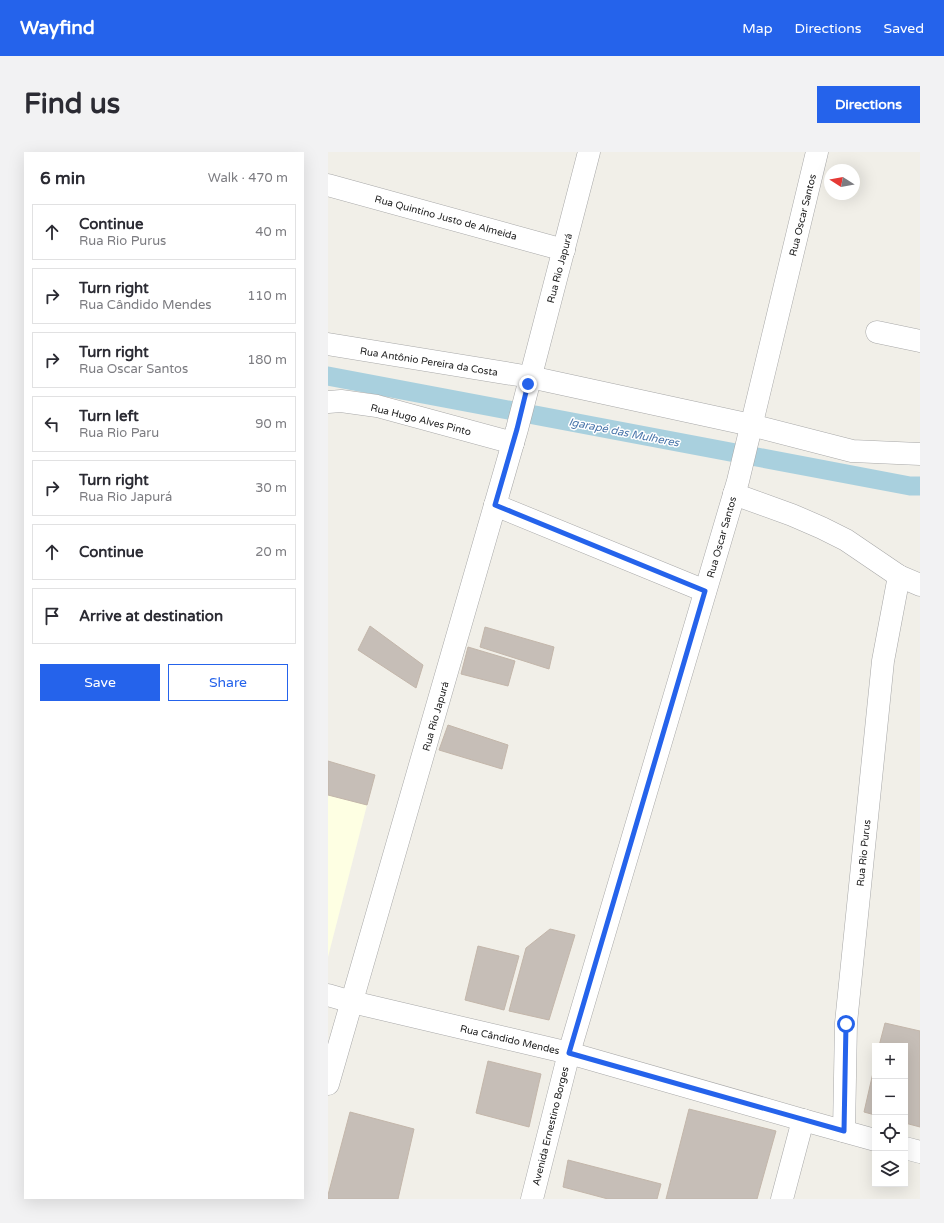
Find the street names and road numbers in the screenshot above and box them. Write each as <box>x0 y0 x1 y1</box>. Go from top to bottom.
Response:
street label: Rua Oscar Santos <box>787 173 819 257</box>
street label: Rua Quintino Justo de Almeida <box>373 193 518 243</box>
street label: Rua Rio Japurá <box>545 232 575 305</box>
street label: Rua Antônio Pereira da Costa <box>359 345 499 379</box>
street label: Rua Hugo Alves Pinto <box>369 402 472 438</box>
street label: Rua Oscar Santos <box>705 495 739 579</box>
street label: Rua Rio Japurá <box>420 680 452 752</box>
street label: Rua Rio Purus <box>855 819 873 887</box>
street label: Rua Cândido Mendes <box>459 1023 561 1057</box>
street label: Avenida Ernestino Borges <box>530 1065 572 1187</box>

